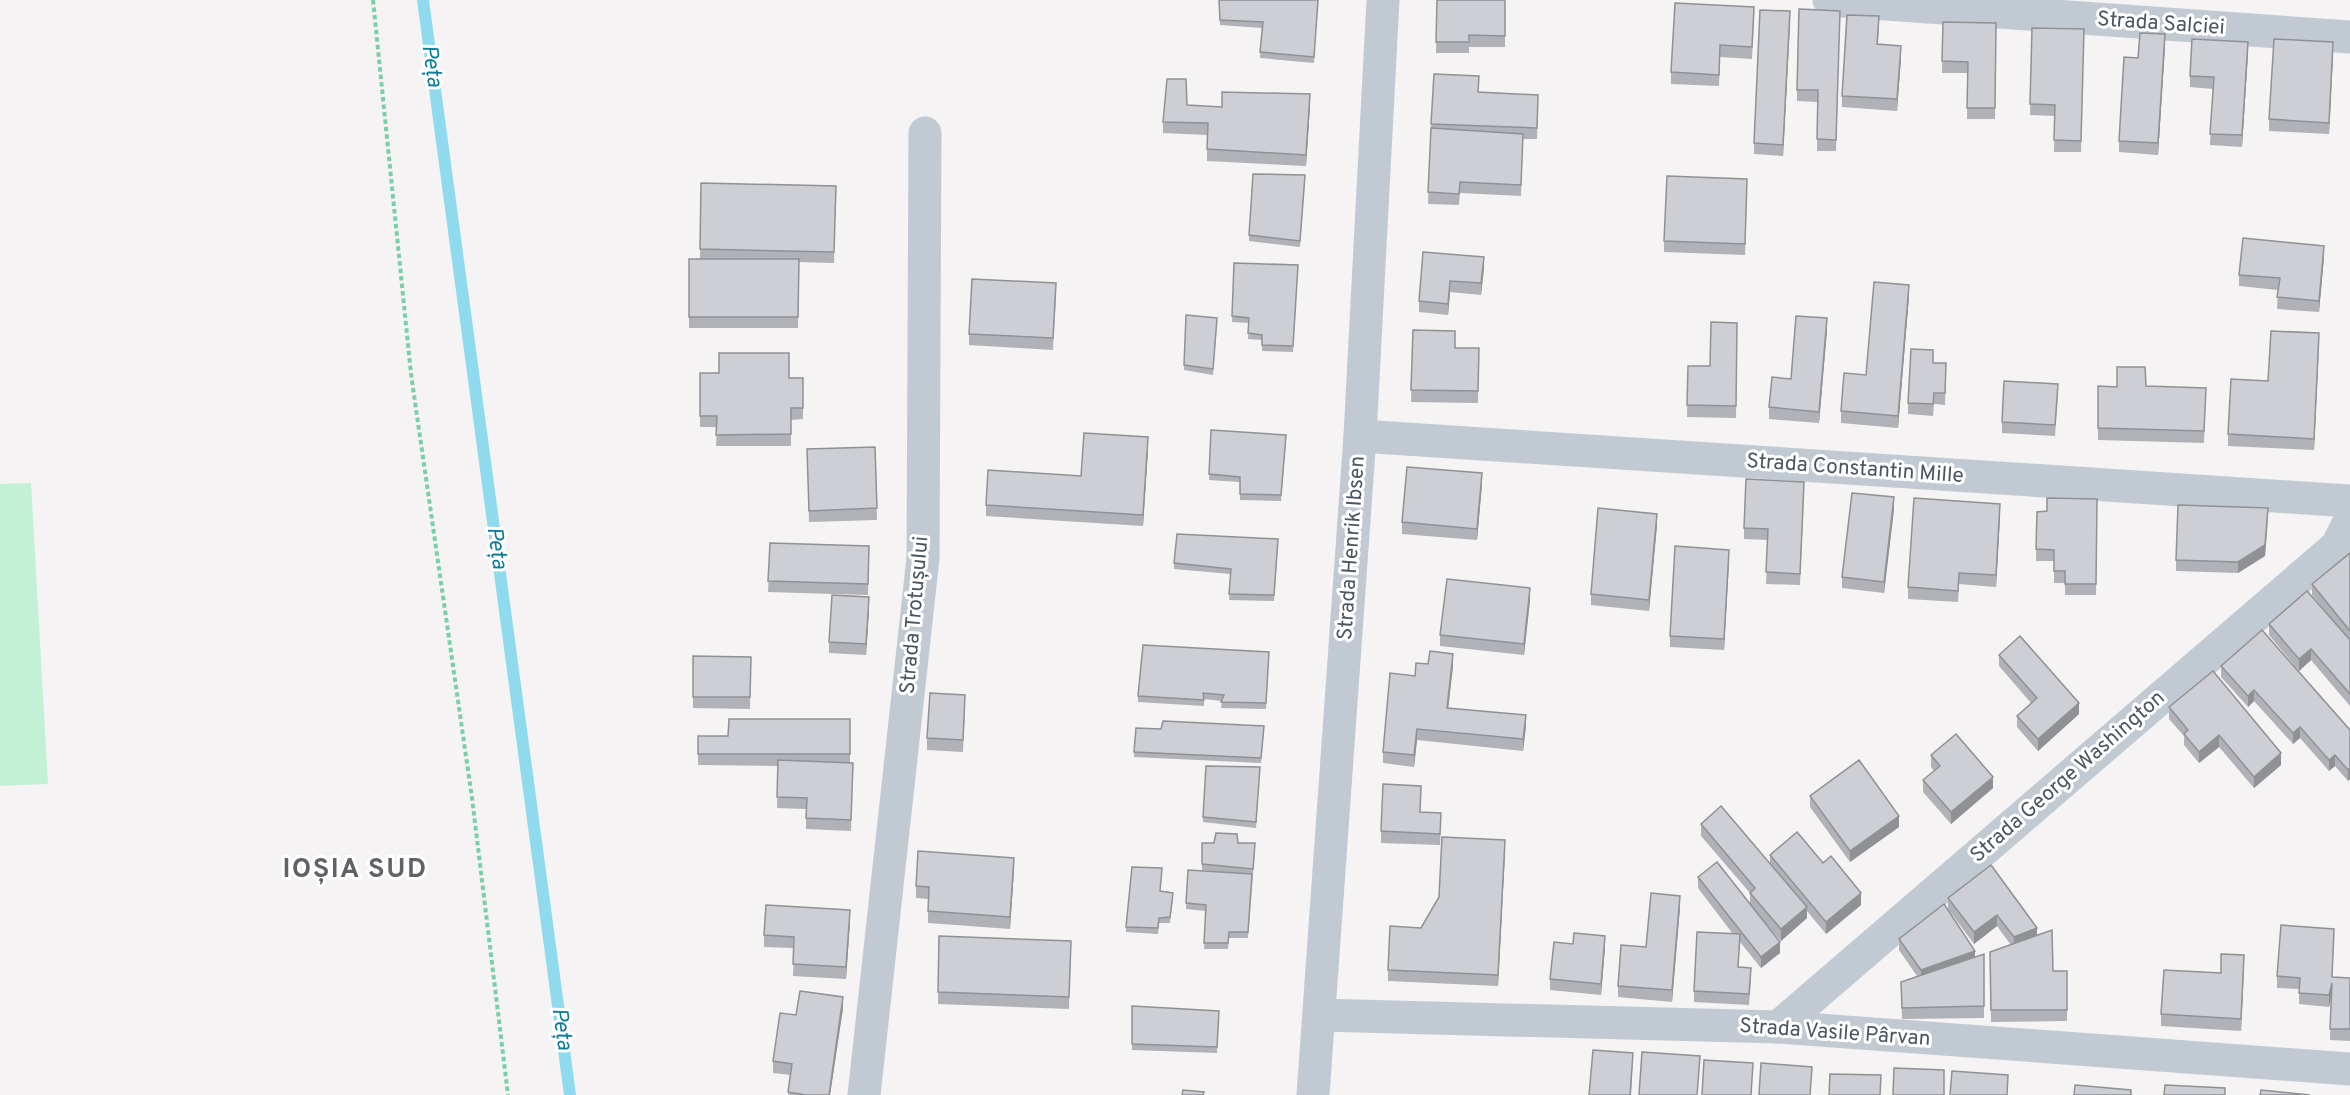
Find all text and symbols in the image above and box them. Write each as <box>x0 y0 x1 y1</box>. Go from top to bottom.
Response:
street label: Strada Salciei <box>2096 6 2226 42</box>
water label: Peța <box>415 43 447 90</box>
street label: Strada Constantin Mille <box>1745 448 1965 490</box>
street label: Strada Henrik Ibsen <box>1332 455 1372 641</box>
water label: Peța <box>480 525 512 572</box>
street label: Strada Trotușului <box>895 535 935 695</box>
street label: Strada George Washington <box>1965 685 2171 869</box>
district label: IOȘIA SUD <box>282 853 428 887</box>
water label: Peța <box>545 1006 577 1053</box>
street label: Strada Vasile Pârvan <box>1739 1013 1931 1053</box>

